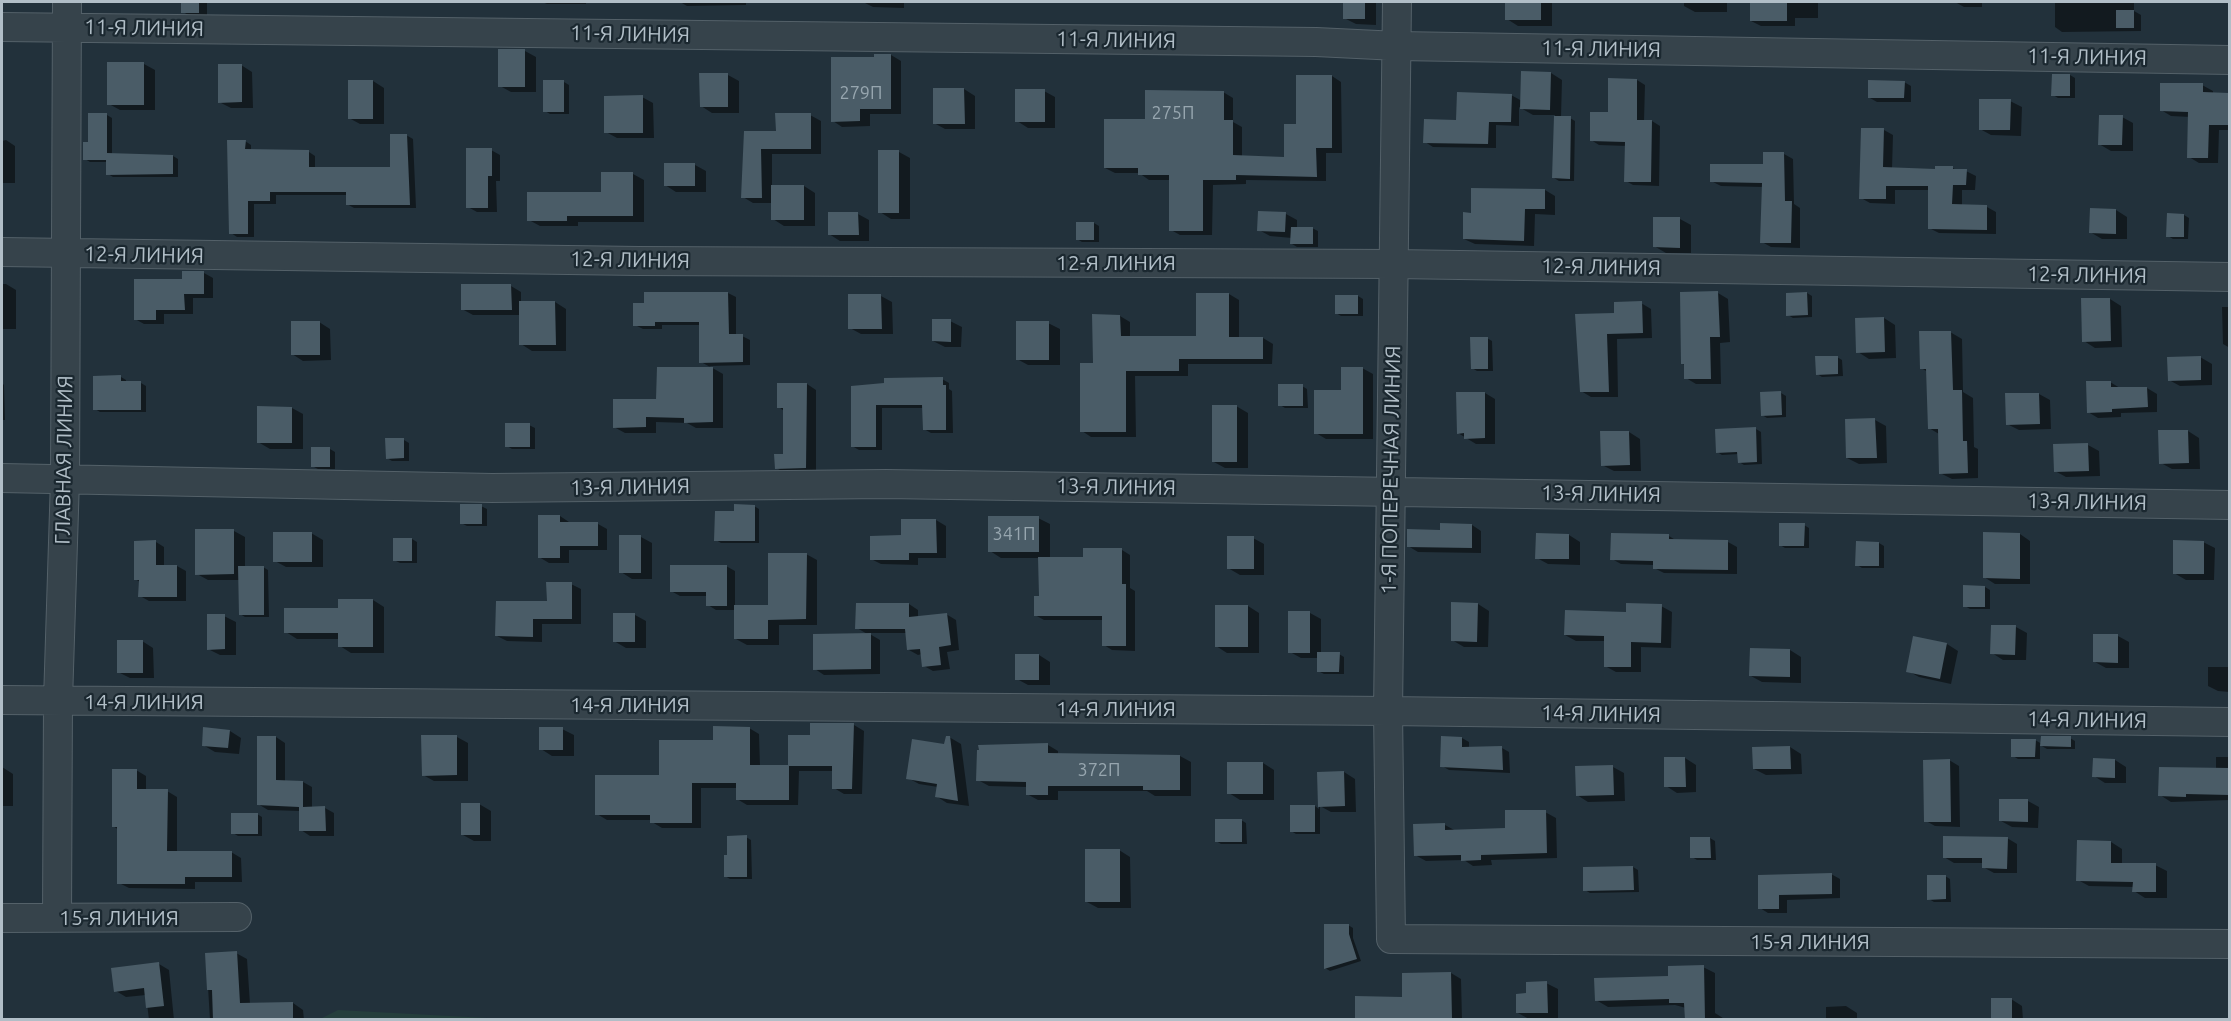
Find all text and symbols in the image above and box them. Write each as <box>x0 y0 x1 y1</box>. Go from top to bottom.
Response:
street label: 11-Я ЛИНИЯ <box>84 14 204 42</box>
street label: 11-Я ЛИНИЯ <box>570 20 690 48</box>
street label: 11-Я ЛИНИЯ <box>1056 26 1176 54</box>
street label: 11-Я ЛИНИЯ <box>1541 35 1661 63</box>
street label: 11-Я ЛИНИЯ <box>2027 43 2147 71</box>
house number: 279П <box>840 82 882 104</box>
house number: 275П <box>1152 102 1194 124</box>
street label: 12-Я ЛИНИЯ <box>84 241 204 269</box>
street label: 12-Я ЛИНИЯ <box>570 246 690 274</box>
street label: 12-Я ЛИНИЯ <box>1056 250 1176 276</box>
street label: 12-Я ЛИНИЯ <box>1541 253 1661 281</box>
street label: 12-Я ЛИНИЯ <box>2027 261 2147 289</box>
street label: 1-Я ПОПЕРЕЧНАЯ ЛИНИЯ <box>1376 345 1406 595</box>
street label: ГЛАВНАЯ ЛИНИЯ <box>50 375 78 545</box>
street label: 13-Я ЛИНИЯ <box>570 473 690 501</box>
street label: 13-Я ЛИНИЯ <box>1056 473 1176 501</box>
street label: 13-Я ЛИНИЯ <box>1541 480 1661 508</box>
street label: 13-Я ЛИНИЯ <box>2027 488 2147 516</box>
house number: 341П <box>993 523 1035 545</box>
street label: 14-Я ЛИНИЯ <box>84 689 204 715</box>
street label: 14-Я ЛИНИЯ <box>570 692 690 718</box>
street label: 14-Я ЛИНИЯ <box>1056 696 1176 722</box>
street label: 14-Я ЛИНИЯ <box>1541 700 1661 728</box>
street label: 14-Я ЛИНИЯ <box>2027 706 2147 734</box>
house number: 372П <box>1078 759 1120 781</box>
street label: 15-Я ЛИНИЯ <box>59 905 179 931</box>
street label: 15-Я ЛИНИЯ <box>1750 929 1870 955</box>

